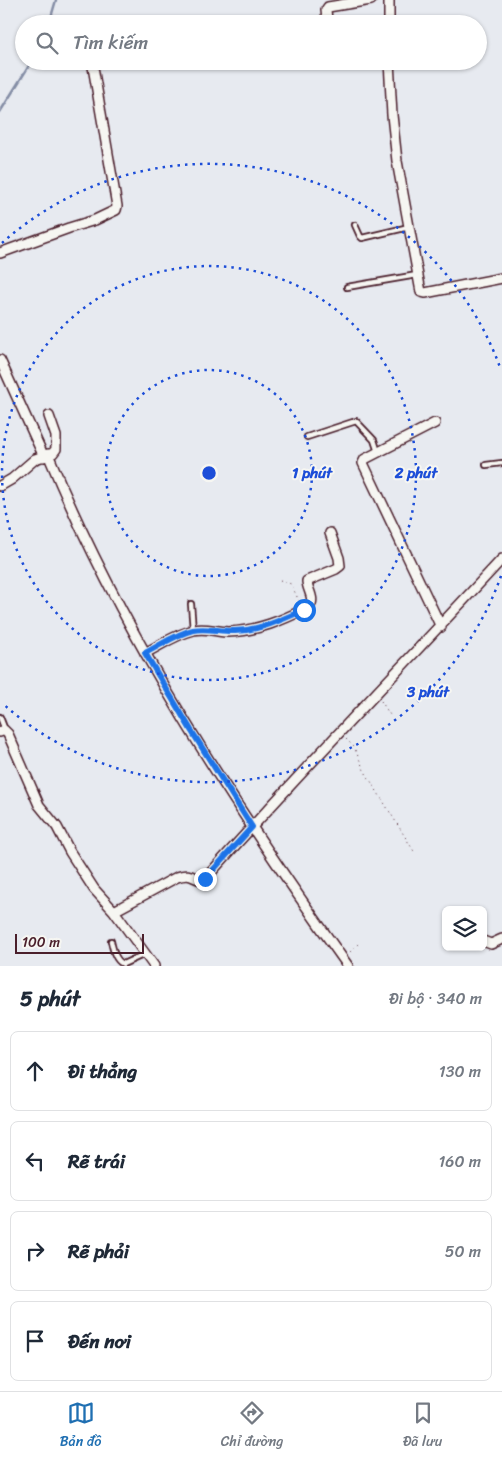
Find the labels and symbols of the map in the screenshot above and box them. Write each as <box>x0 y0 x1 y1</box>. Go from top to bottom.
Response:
text: 1 phút <box>292 460 333 486</box>
text: 2 phút <box>394 460 438 486</box>
centre of rings <box>200 464 218 482</box>
route start <box>293 599 316 622</box>
text: 3 phút <box>406 679 450 705</box>
route end <box>194 868 217 891</box>
scale bar <box>15 931 144 954</box>

